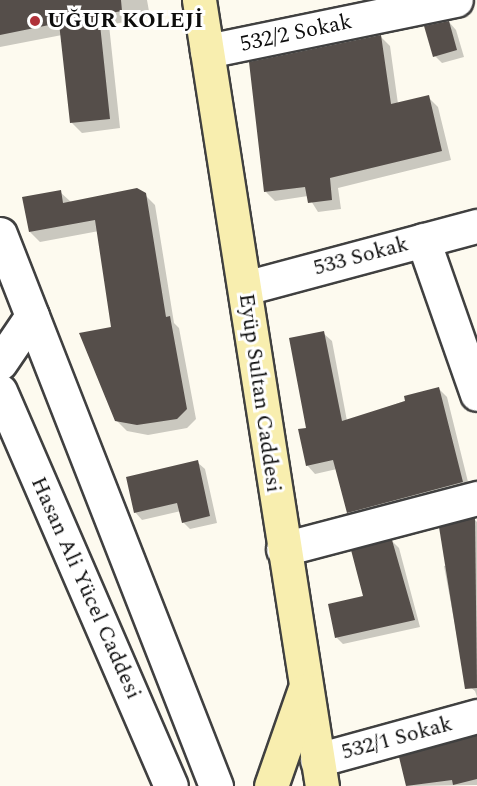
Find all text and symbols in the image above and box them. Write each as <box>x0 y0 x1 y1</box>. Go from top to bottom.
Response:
place label: UĞUR KOLEJİ <box>47 8 203 34</box>
street label: 532/2 Sokak <box>238 8 354 58</box>
marker: UĞUR KOLEJİ <box>28 14 42 28</box>
street label: 533 Sokak <box>311 231 411 281</box>
street label: Eyüp Sultan Caddesi <box>233 292 287 494</box>
street label: Hasan Ali Yücel Caddesi <box>25 473 147 703</box>
street label: 532/1 Sokak <box>339 711 455 765</box>

